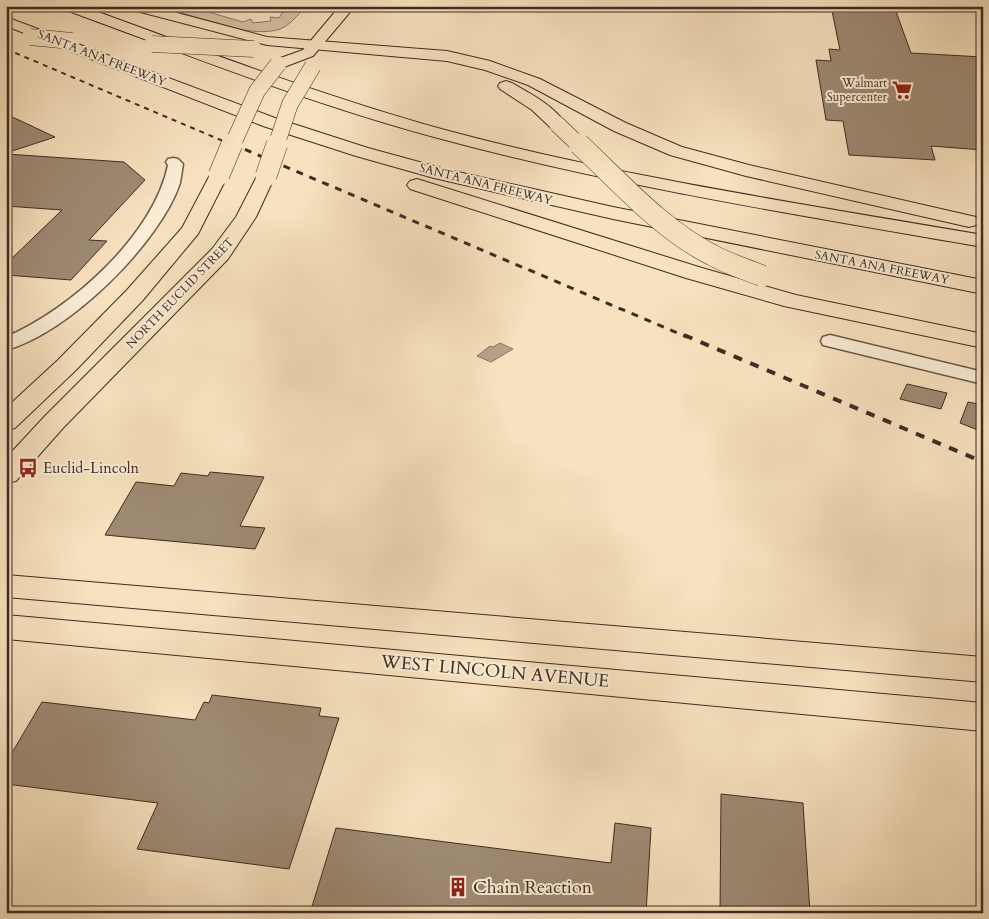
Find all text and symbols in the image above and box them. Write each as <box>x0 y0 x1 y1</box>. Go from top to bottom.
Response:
street label: SANTA ANA FREEWAY <box>35 26 169 90</box>
place label: Walmart Supercenter <box>827 75 888 105</box>
supermarket icon: Walmart Supercenter <box>891 79 913 101</box>
street label: SANTA ANA FREEWAY <box>418 160 554 208</box>
street label: NORTH EUCLID STREET <box>123 234 237 352</box>
street label: SANTA ANA FREEWAY <box>813 246 951 288</box>
bus stop icon: Euclid-Lincoln <box>17 457 39 479</box>
place label: Euclid-Lincoln <box>43 458 140 478</box>
street label: WEST LINCOLN AVENUE <box>379 649 610 694</box>
place label: Chain Reaction <box>473 875 593 900</box>
building icon: Chain Reaction <box>447 876 469 898</box>

